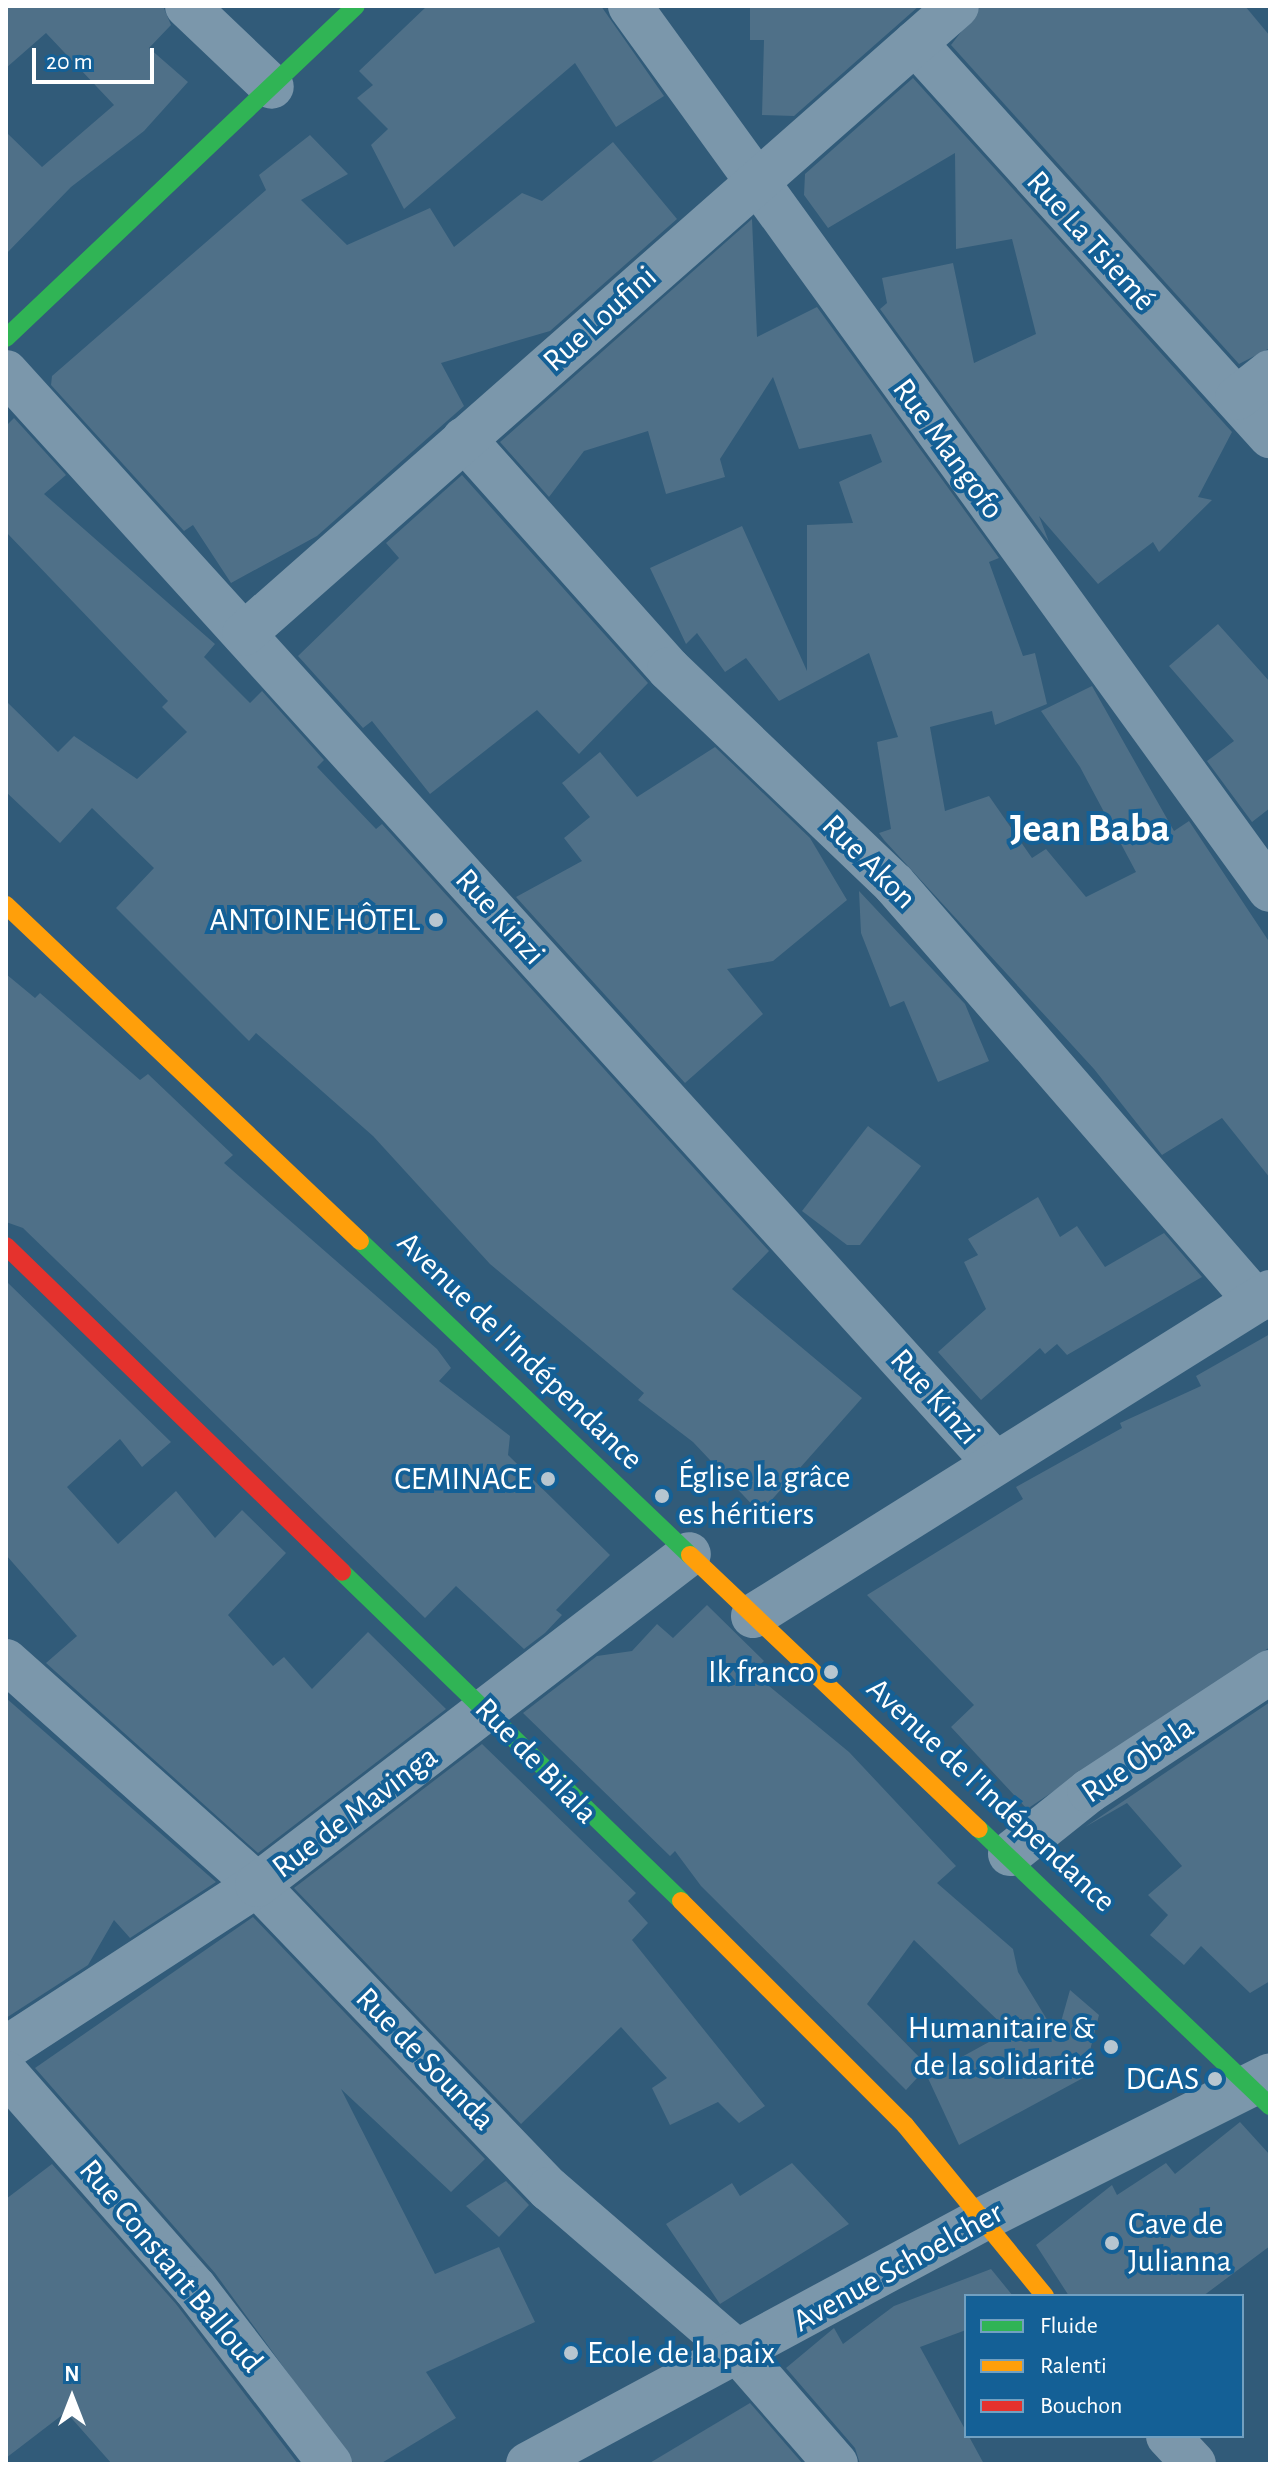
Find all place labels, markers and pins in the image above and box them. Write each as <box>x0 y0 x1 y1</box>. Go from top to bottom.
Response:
place label: ANTOINE HÔTEL <box>209 901 420 939</box>
marker: ANTOINE HÔTEL <box>427 911 445 929</box>
place label: Église la grâce es héritiers <box>678 1459 851 1534</box>
place label: CEMINACE <box>394 1460 532 1498</box>
marker: CEMINACE <box>539 1470 557 1488</box>
marker: Église la grâce es héritiers <box>653 1487 671 1505</box>
place label: Ik franco <box>708 1653 815 1691</box>
marker: Ik franco <box>822 1663 840 1681</box>
place label: Humanitaire & de la solidarité <box>908 2010 1095 2085</box>
marker: Humanitaire & de la solidarité <box>1102 2038 1120 2056</box>
place label: DGAS <box>1125 2060 1199 2098</box>
marker: DGAS <box>1206 2070 1224 2088</box>
place label: Cave de Julianna <box>1128 2206 1232 2281</box>
marker: Cave de Julianna <box>1103 2234 1121 2252</box>
place label: Ecole de la paix <box>587 2334 775 2372</box>
marker: Ecole de la paix <box>562 2344 580 2362</box>

